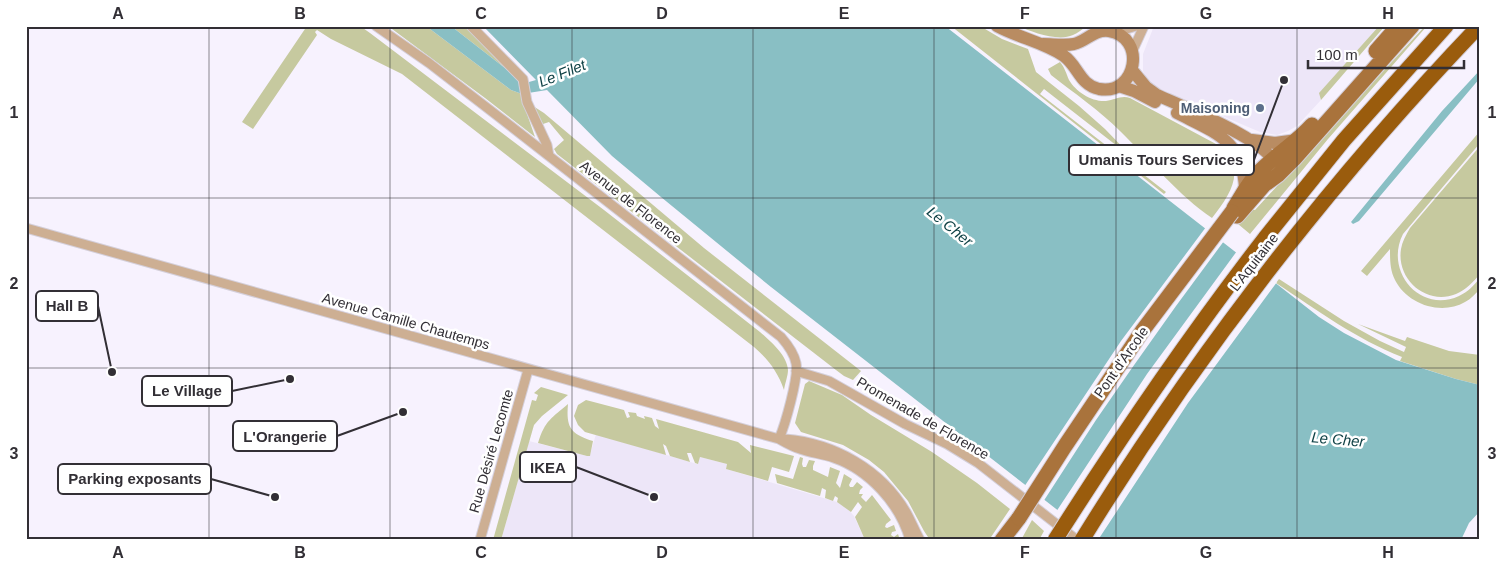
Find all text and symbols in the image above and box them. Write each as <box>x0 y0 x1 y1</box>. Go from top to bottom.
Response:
text: A <box>112 5 124 22</box>
text: B <box>294 5 306 22</box>
text: C <box>475 5 487 22</box>
text: D <box>656 5 668 22</box>
text: E <box>839 5 850 22</box>
text: F <box>1020 5 1030 22</box>
text: G <box>1200 5 1212 22</box>
text: H <box>1382 5 1394 22</box>
scale bar <box>1308 38 1465 70</box>
text: 100 m <box>1316 46 1358 63</box>
water label: Le Filet <box>536 56 589 90</box>
place label: Maisoning <box>1181 100 1250 116</box>
marker: Maisoning <box>1254 102 1266 114</box>
text: 1 <box>10 104 19 121</box>
text: 1 <box>1488 104 1497 121</box>
callout: Umanis Tours Services <box>1069 145 1254 175</box>
text: Umanis Tours Services <box>1079 151 1243 168</box>
street label: Avenue de Florence <box>577 157 685 247</box>
water label: Le Cher <box>924 203 977 250</box>
street label: L'Aquitaine <box>1227 230 1282 294</box>
text: 2 <box>10 275 19 292</box>
text: 2 <box>1488 275 1497 292</box>
street label: Avenue Camille Chautemps <box>321 289 491 353</box>
callout: Hall B <box>36 291 98 321</box>
text: Hall B <box>46 297 88 314</box>
street label: Pont d'Arcole <box>1091 323 1151 401</box>
street label: Promenade de Florence <box>854 374 992 463</box>
callout: Le Village <box>142 376 232 406</box>
text: Le Village <box>152 382 222 399</box>
street label: Rue Désiré Lecomte <box>466 387 516 515</box>
callout: L'Orangerie <box>233 421 337 451</box>
text: L'Orangerie <box>243 428 327 445</box>
water label: Le Cher <box>1311 428 1366 450</box>
text: 3 <box>10 445 19 462</box>
text: 3 <box>1488 445 1497 462</box>
callout: IKEA <box>520 452 576 482</box>
text: IKEA <box>530 459 566 476</box>
callout: Parking exposants <box>58 464 211 494</box>
text: Parking exposants <box>68 470 202 487</box>
text: A <box>112 544 124 561</box>
text: B <box>294 544 306 561</box>
text: C <box>475 544 487 561</box>
text: D <box>656 544 668 561</box>
text: E <box>839 544 850 561</box>
text: F <box>1020 544 1030 561</box>
text: G <box>1200 544 1212 561</box>
text: H <box>1382 544 1394 561</box>

